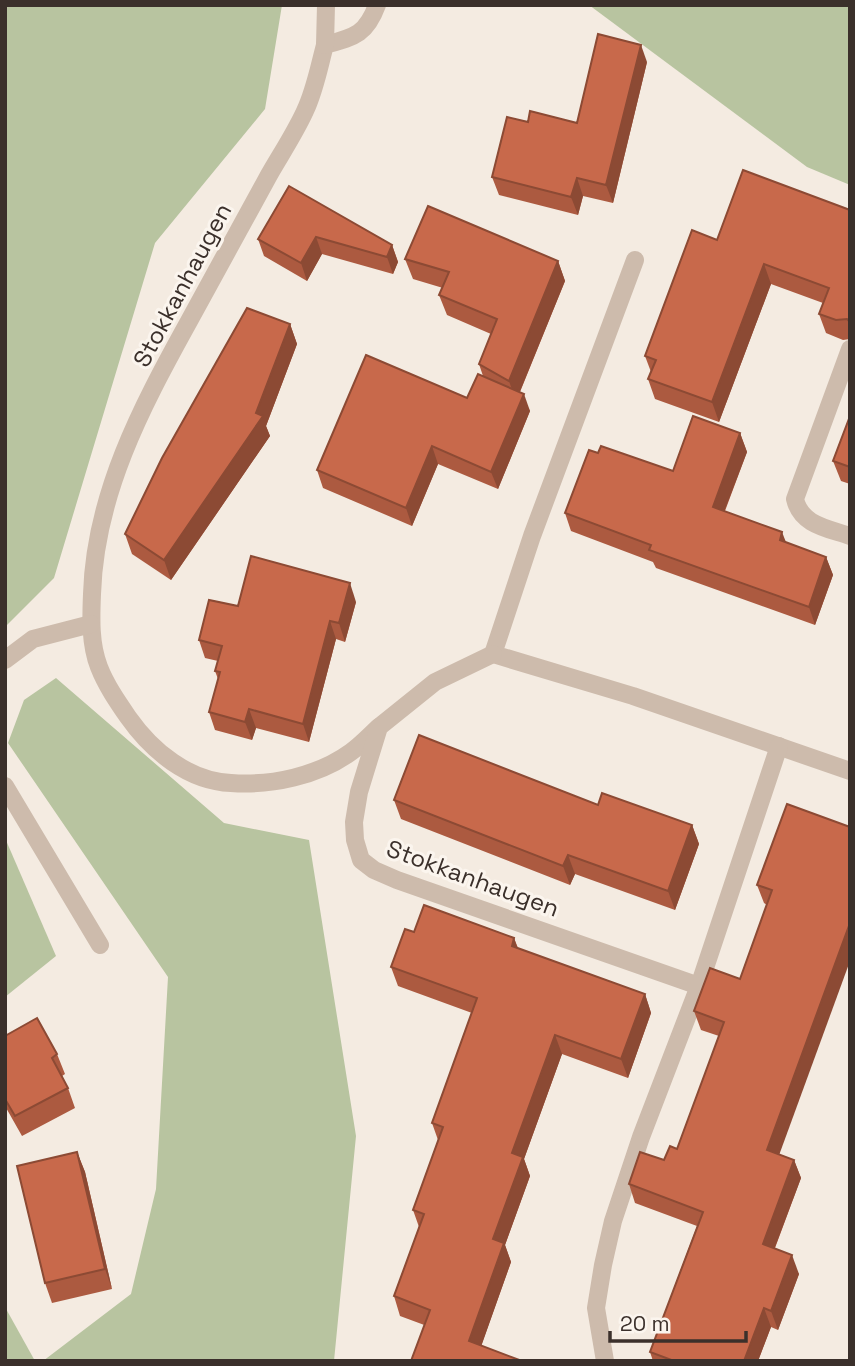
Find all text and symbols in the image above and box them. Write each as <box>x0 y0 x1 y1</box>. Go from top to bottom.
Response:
street label: Stokkanhaugen <box>126 198 238 372</box>
street label: Stokkanhaugen <box>382 832 564 924</box>
scale bar <box>610 1300 746 1344</box>
text: 20 m <box>620 1310 670 1337</box>

